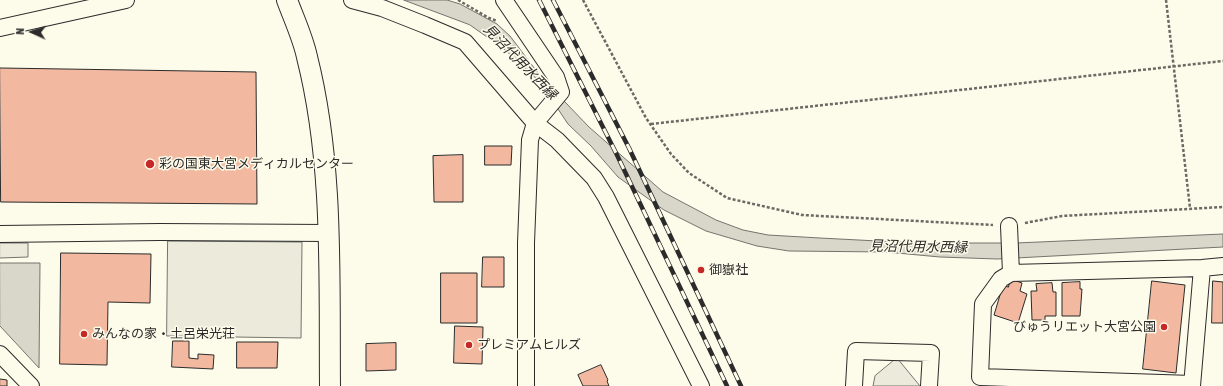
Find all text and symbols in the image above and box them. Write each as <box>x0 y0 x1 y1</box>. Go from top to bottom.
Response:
north arrow <box>12 12 52 52</box>
water label: 見沼代用水西縁 <box>480 21 560 103</box>
text: N <box>14 28 26 35</box>
place label: 彩の国東大宮メディカルセンター <box>159 156 354 172</box>
marker: 彩の国東大宮メディカルセンター <box>144 158 156 170</box>
water label: 見沼代用水西縁 <box>869 238 967 256</box>
place label: 御嶽社 <box>709 262 748 278</box>
marker: 御嶽社 <box>696 265 706 275</box>
place label: びゅうリエット大宮公園 <box>1013 319 1156 335</box>
marker: びゅうリエット大宮公園 <box>1159 322 1169 332</box>
place label: みんなの家・土呂栄光荘 <box>92 326 235 342</box>
marker: みんなの家・土呂栄光荘 <box>79 329 89 339</box>
place label: プレミアムヒルズ <box>477 337 581 353</box>
marker: プレミアムヒルズ <box>464 340 474 350</box>

